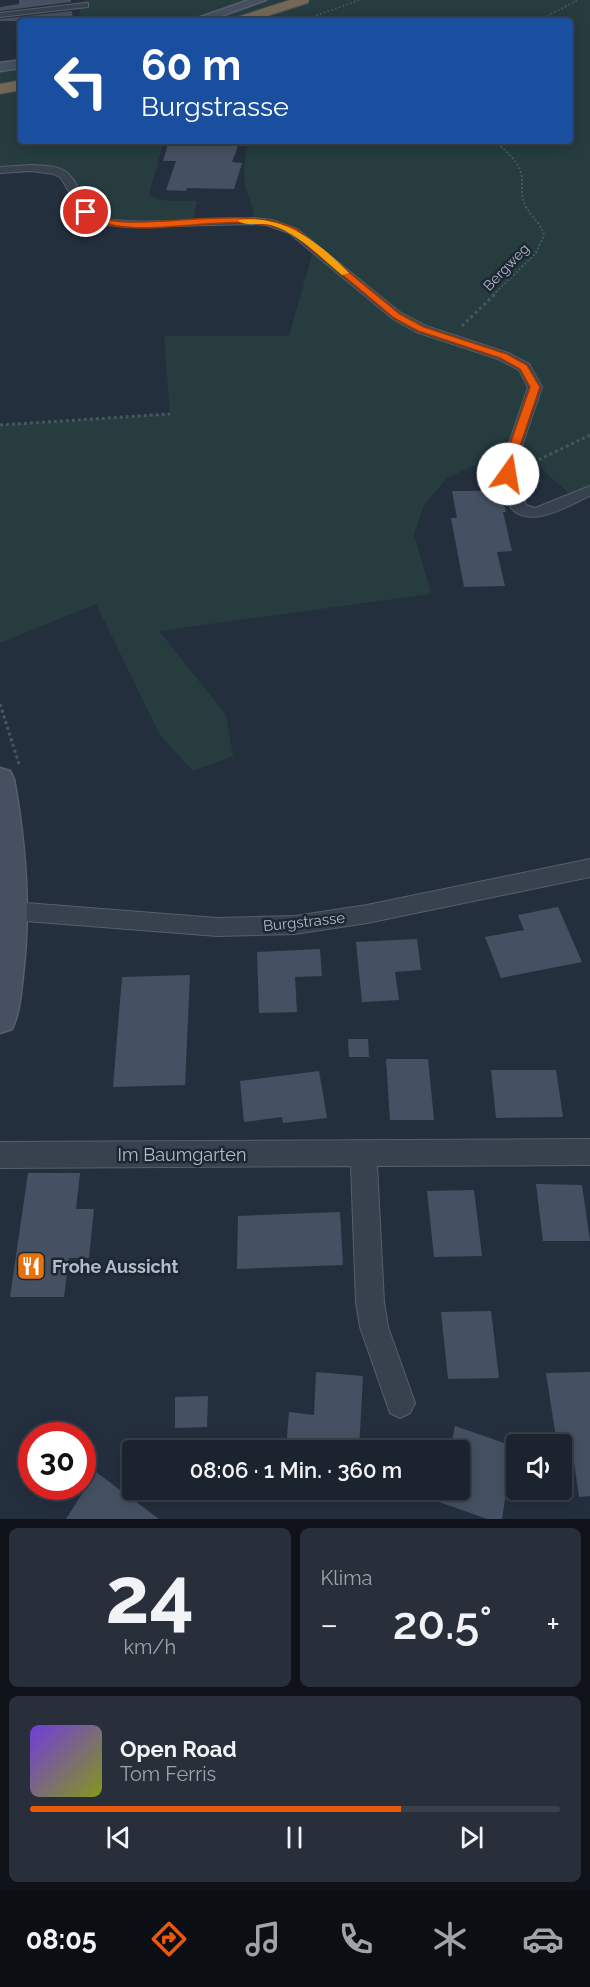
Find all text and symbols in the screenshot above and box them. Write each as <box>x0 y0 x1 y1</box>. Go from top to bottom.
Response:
text: 60 m <box>141 41 241 90</box>
icon: left <box>42 42 120 120</box>
text: Burgstrasse <box>141 91 289 122</box>
pin <box>60 186 111 237</box>
icon: arrive <box>69 195 102 228</box>
street label: Bergweg <box>480 240 532 294</box>
position arrow <box>476 442 540 506</box>
street label: Burgstrasse <box>262 909 346 935</box>
street label: Im Baumgarten <box>118 1144 246 1165</box>
restaurant icon: Frohe Aussicht <box>15 1250 47 1282</box>
place label: Frohe Aussicht <box>52 1256 178 1277</box>
speed limit sign: 30 <box>18 1422 96 1500</box>
map controls <box>506 1434 572 1500</box>
button: sound <box>506 1434 572 1500</box>
text: 08:06 · 1 Min. · 360 m <box>190 1457 402 1483</box>
text: 24 <box>105 1550 194 1641</box>
text: Klima <box>321 1566 372 1590</box>
text: 20.5° <box>393 1597 492 1650</box>
text: − <box>321 1605 338 1644</box>
text: + <box>546 1605 560 1644</box>
text: km/h <box>123 1635 176 1659</box>
text: Open Road <box>120 1736 237 1762</box>
text: Tom Ferris <box>120 1762 216 1786</box>
icon: previous <box>102 1821 135 1854</box>
icon: pause <box>278 1821 311 1854</box>
icon: next <box>455 1821 488 1854</box>
icon: directions <box>148 1918 190 1960</box>
icon: music <box>242 1918 284 1960</box>
icon: phone <box>335 1918 377 1960</box>
icon: climate <box>429 1918 471 1960</box>
icon: car <box>522 1918 564 1960</box>
text: 08:05 <box>26 1924 97 1955</box>

